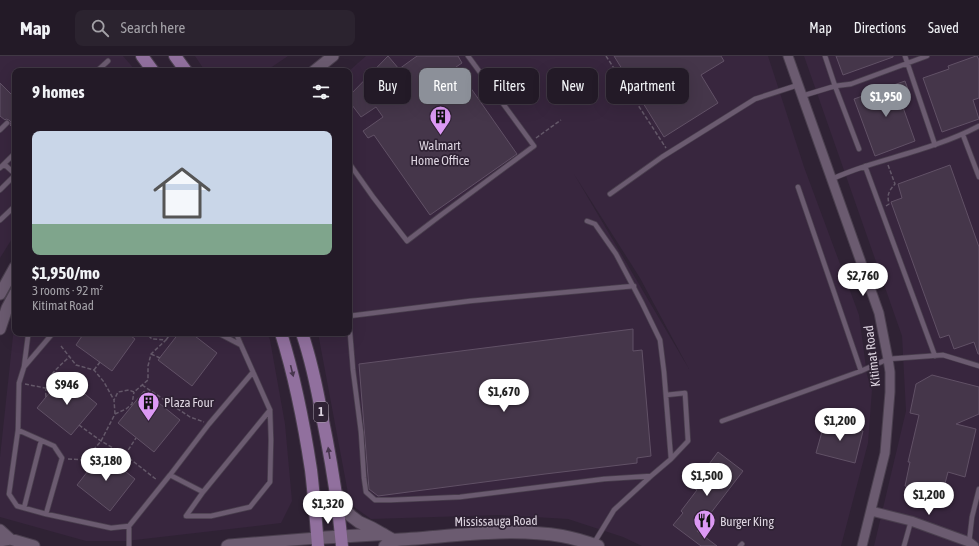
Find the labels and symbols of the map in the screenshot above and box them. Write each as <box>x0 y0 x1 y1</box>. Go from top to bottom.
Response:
pin: $1,950 <box>853 84 919 118</box>
building icon: Walmart Home Office <box>427 104 453 137</box>
place label: Walmart Home Office <box>410 138 470 168</box>
pin: $2,760 <box>830 263 896 297</box>
street label: Kitimat Road <box>861 324 883 388</box>
one-way arrow <box>289 365 295 377</box>
pin: $946 <box>43 372 91 406</box>
pin: $1,670 <box>471 379 537 413</box>
building icon: Plaza Four <box>136 389 162 422</box>
place label: Plaza Four <box>164 395 214 410</box>
road number: 1 <box>314 402 328 422</box>
pin: $1,200 <box>807 408 873 442</box>
one-way arrow <box>326 446 332 459</box>
pin: $3,180 <box>73 448 139 482</box>
pin: $1,500 <box>674 463 740 497</box>
pin: $1,200 <box>896 482 962 516</box>
pin: $1,320 <box>295 491 361 525</box>
restaurant icon: Burger King <box>692 508 718 541</box>
street label: Mississauga Road <box>454 513 538 529</box>
place label: Burger King <box>720 514 774 529</box>

